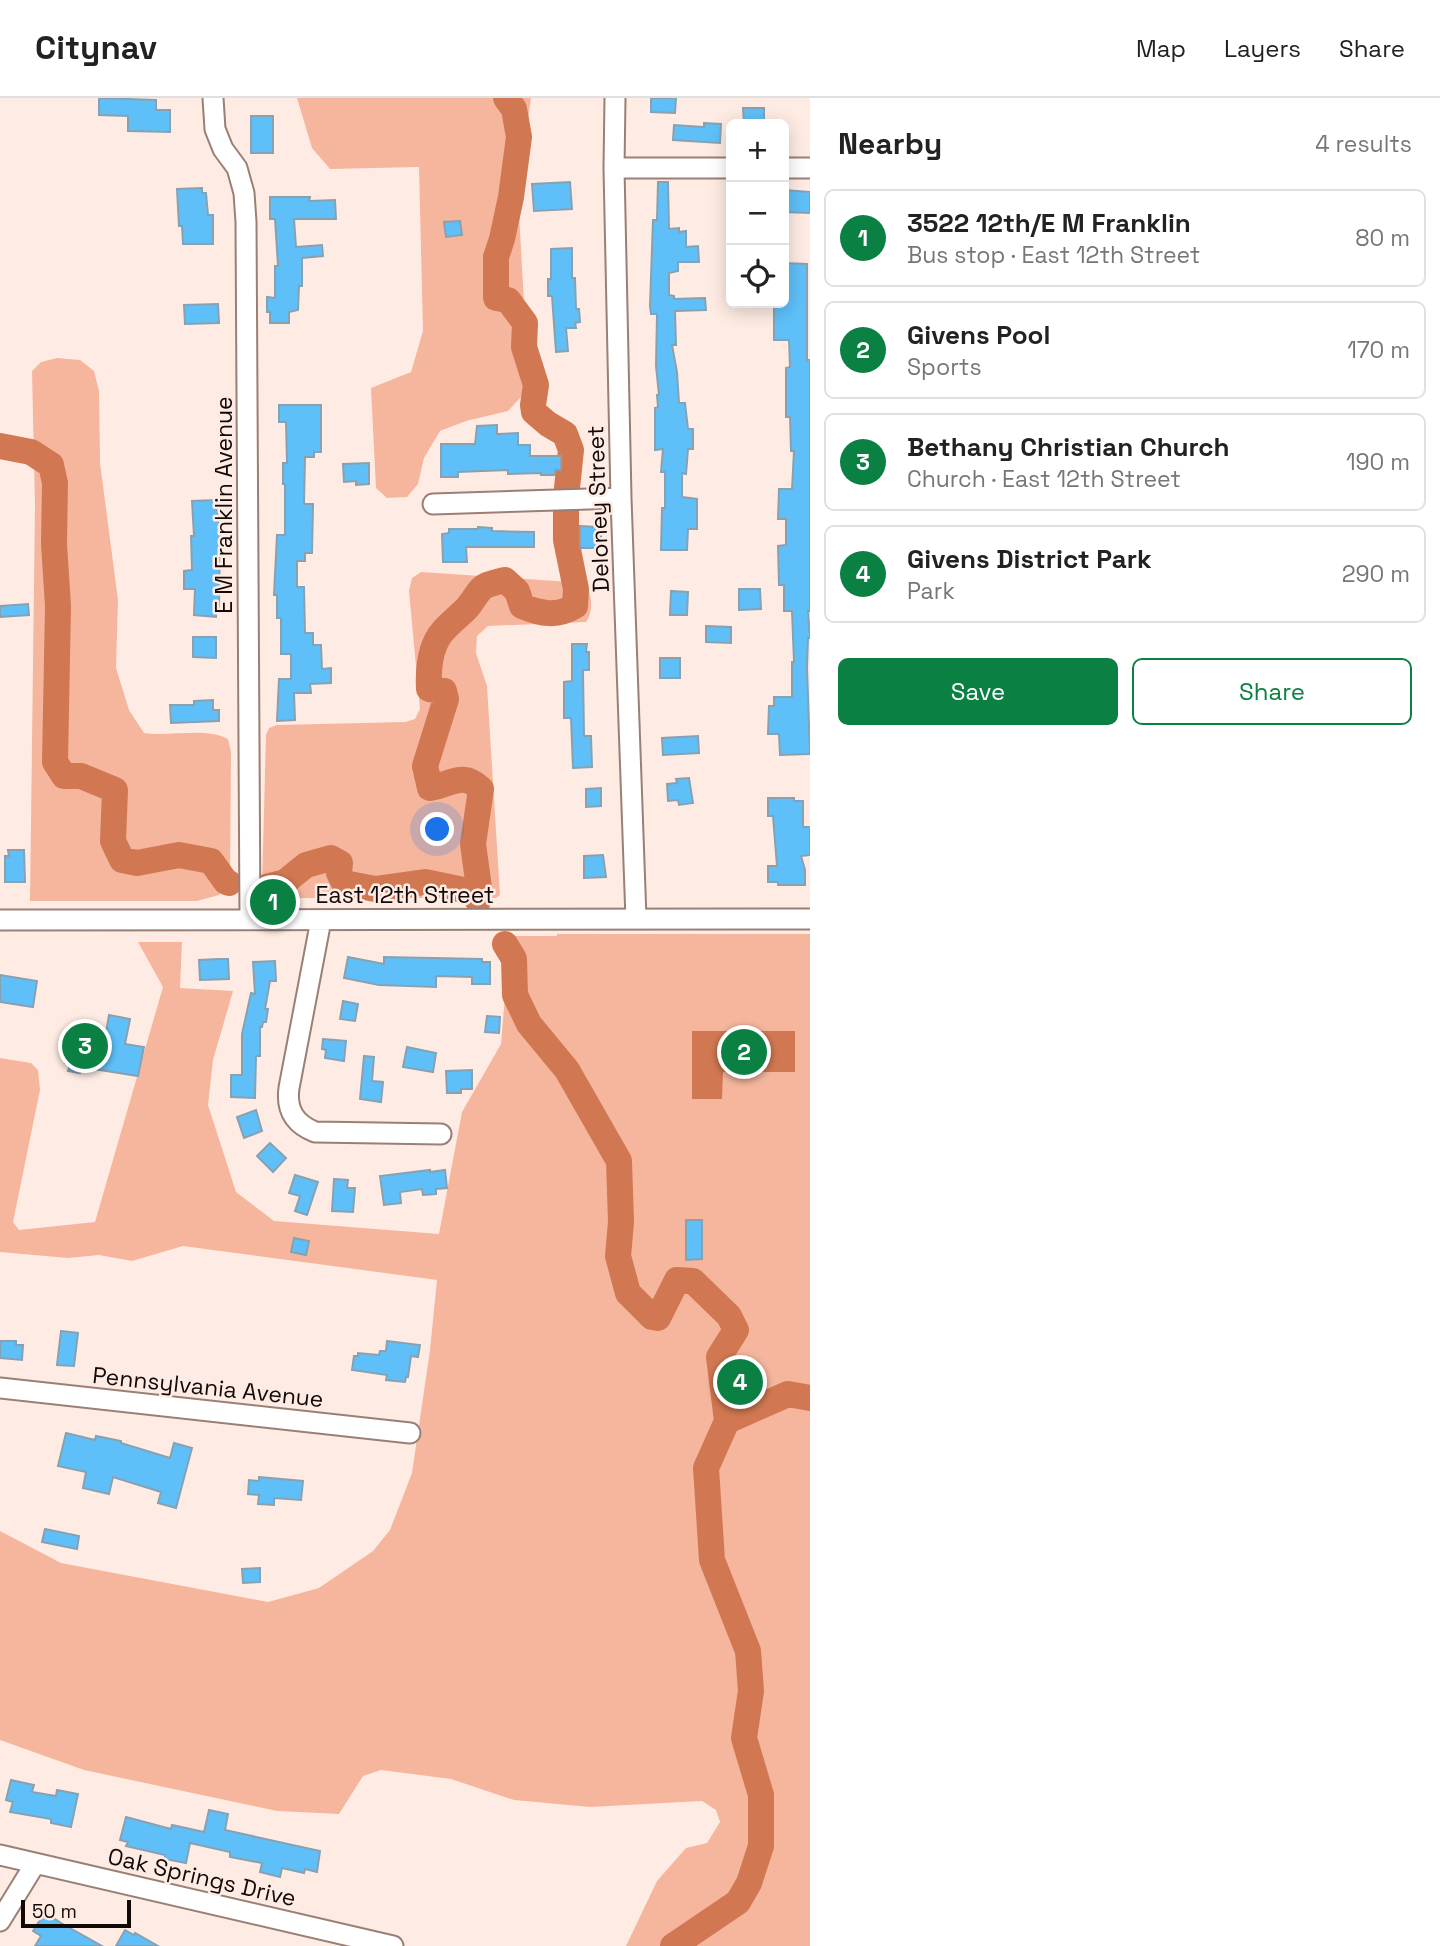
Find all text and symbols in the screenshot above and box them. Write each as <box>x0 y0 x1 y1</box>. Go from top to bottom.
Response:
text: Citynav <box>35 27 157 69</box>
text: Map <box>1136 33 1186 64</box>
text: Layers <box>1224 33 1301 64</box>
text: Share <box>1339 33 1405 64</box>
map controls <box>726 119 789 308</box>
button: + <box>726 119 789 182</box>
text: Nearby <box>838 124 942 163</box>
text: 4 results <box>1315 129 1412 159</box>
button: − <box>726 182 789 245</box>
text: 3522 12th/E M Franklin <box>907 206 1191 240</box>
text: 1 <box>858 223 868 253</box>
text: 80 m <box>1355 223 1410 253</box>
text: Bus stop · East 12th Street <box>907 240 1200 270</box>
button: locate <box>726 245 789 308</box>
text: Givens Pool <box>907 318 1050 352</box>
text: 2 <box>856 335 870 365</box>
text: 170 m <box>1347 335 1410 365</box>
text: Sports <box>907 352 982 382</box>
street label: E M Franklin Avenue <box>209 396 239 614</box>
street label: Deloney Street <box>580 425 616 593</box>
text: Bethany Christian Church <box>907 430 1230 464</box>
text: 3 <box>856 447 870 477</box>
text: 190 m <box>1346 447 1410 477</box>
text: Church · East 12th Street <box>907 464 1181 494</box>
text: Givens District Park <box>907 542 1152 576</box>
text: 4 <box>856 559 870 589</box>
text: 290 m <box>1342 559 1410 589</box>
text: Park <box>907 576 955 606</box>
button: Save <box>838 658 1118 725</box>
button: Share <box>1132 658 1412 725</box>
your location <box>420 812 454 846</box>
pin: 1 <box>250 876 296 928</box>
street label: East 12th Street <box>316 880 494 910</box>
pin: 3 <box>62 1020 108 1072</box>
pin: 2 <box>721 1026 767 1078</box>
pin: 4 <box>717 1356 763 1408</box>
street label: Pennsylvania Avenue <box>91 1360 325 1414</box>
street label: Oak Springs Drive <box>105 1841 299 1913</box>
scale bar <box>21 1897 131 1929</box>
text: 50 m <box>32 1899 77 1924</box>

